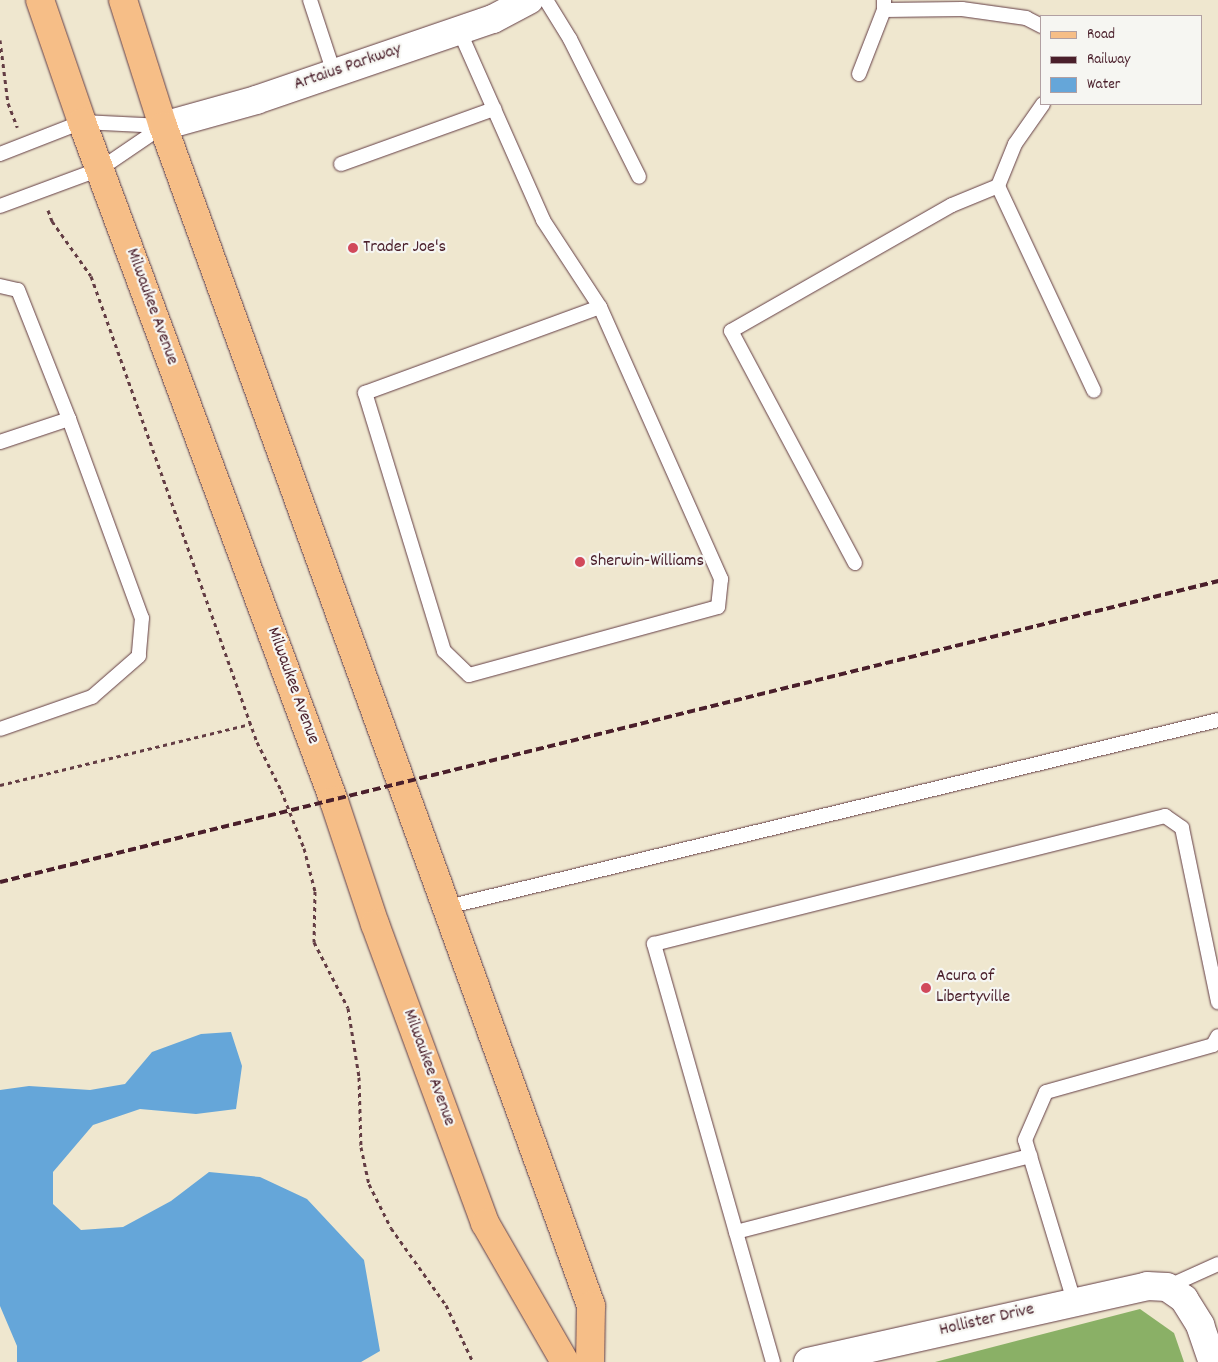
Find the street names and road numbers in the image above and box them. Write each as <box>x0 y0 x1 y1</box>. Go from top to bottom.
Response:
street label: Artaius Parkway <box>291 40 405 96</box>
street label: Milwaukee Avenue <box>120 246 182 368</box>
street label: Milwaukee Avenue <box>261 625 323 747</box>
street label: Milwaukee Avenue <box>397 1007 459 1129</box>
street label: Hollister Drive <box>937 1300 1037 1342</box>

